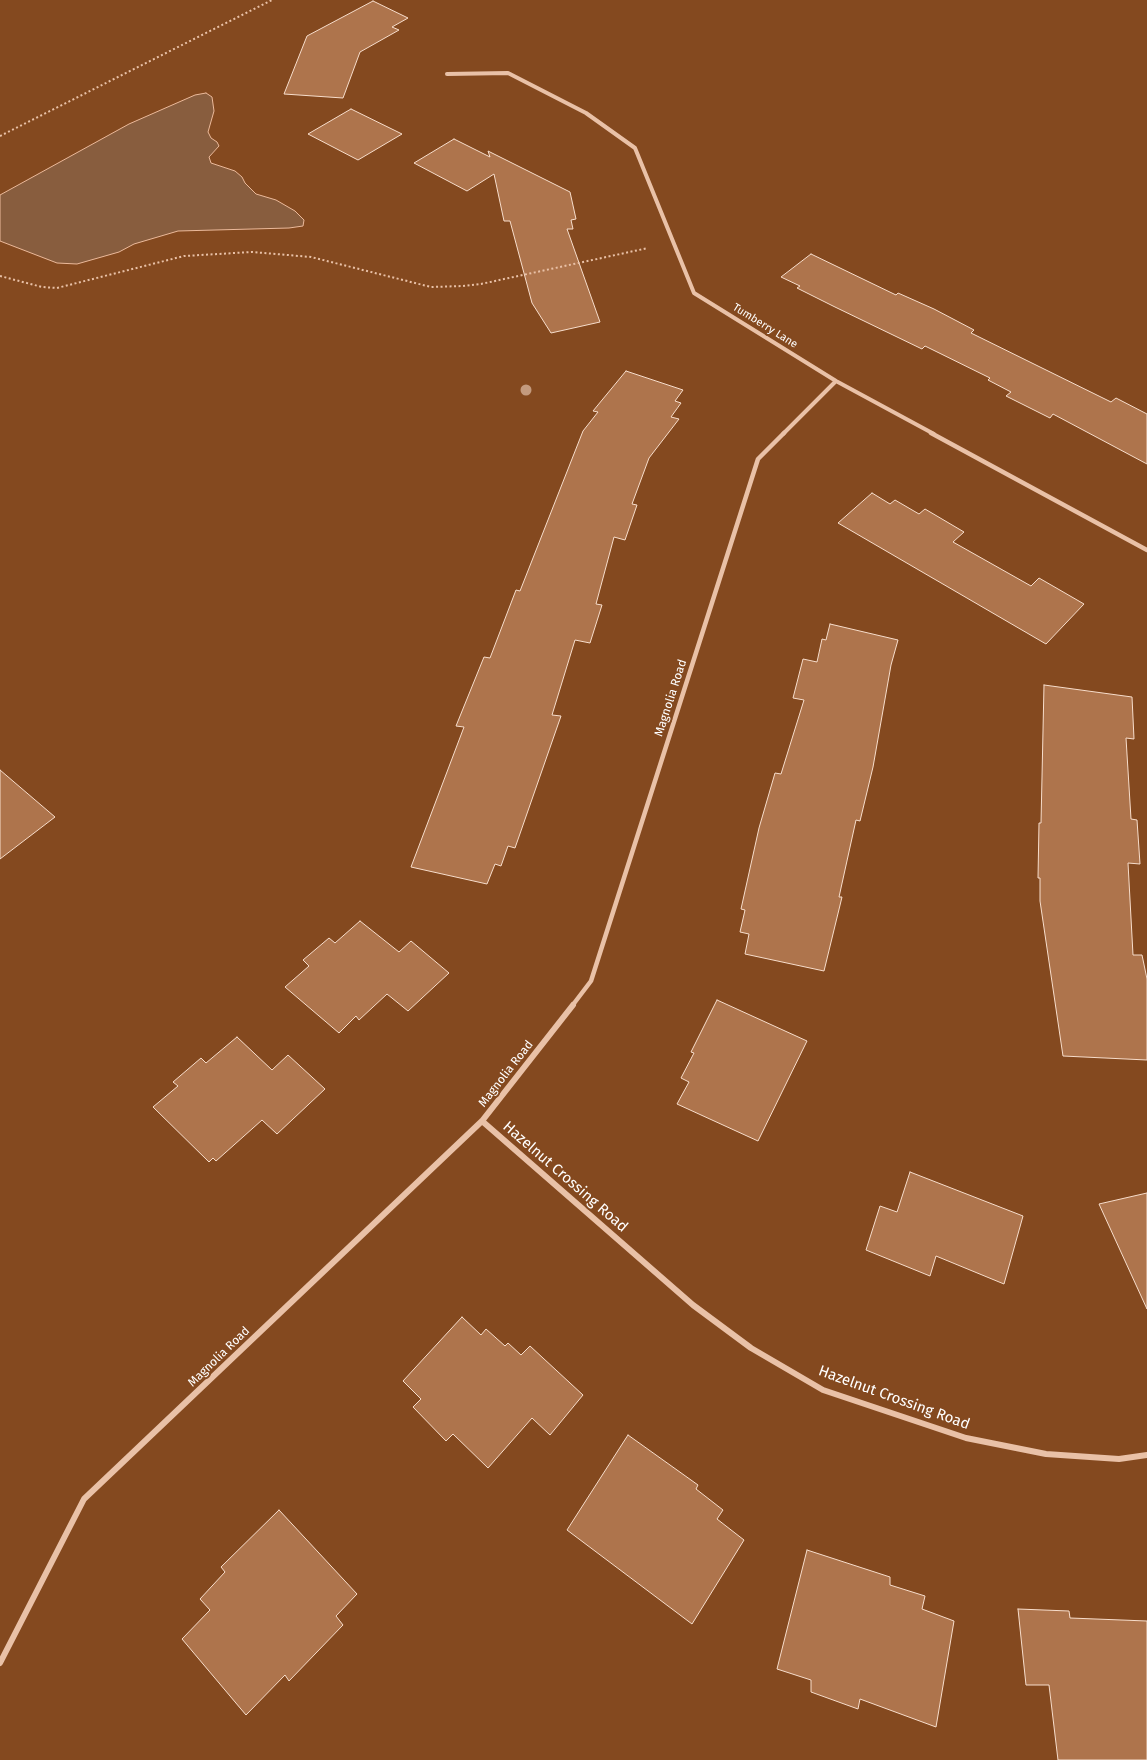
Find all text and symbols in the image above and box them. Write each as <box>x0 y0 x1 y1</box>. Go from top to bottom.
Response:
street label: Tumberry Lane <box>730 301 800 351</box>
street label: Magnolia Road <box>652 658 690 738</box>
street label: Magnolia Road <box>476 1038 536 1110</box>
street label: Hazelnut Crossing Road <box>499 1118 631 1236</box>
street label: Magnolia Road <box>185 1324 253 1390</box>
street label: Hazelnut Crossing Road <box>816 1362 972 1434</box>

